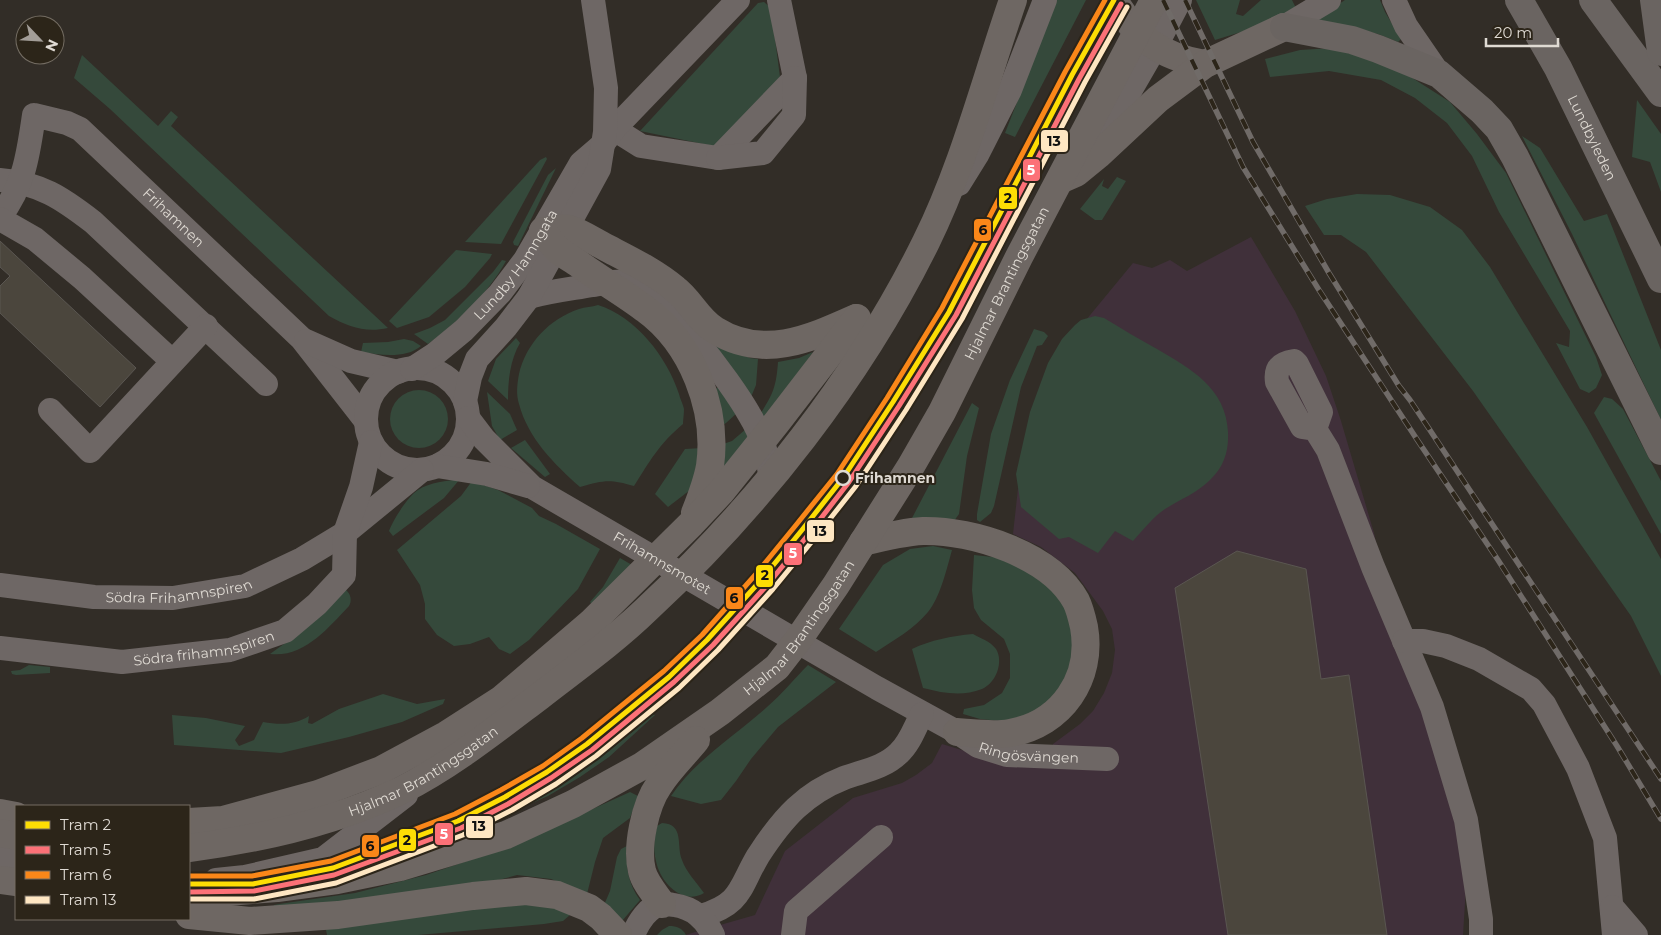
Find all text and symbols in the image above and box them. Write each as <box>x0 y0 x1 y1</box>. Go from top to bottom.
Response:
north arrow <box>15 15 65 65</box>
scale bar <box>1486 15 1558 47</box>
text: 20 m <box>1494 23 1532 42</box>
text: N <box>41 37 62 54</box>
street label: Lundbyleden <box>1564 92 1621 184</box>
line badge: 13 <box>1040 129 1069 153</box>
text: 13 <box>1047 132 1061 150</box>
line badge: 5 <box>1022 158 1041 182</box>
text: 5 <box>1027 161 1035 179</box>
street label: Frihamnen <box>139 184 208 251</box>
line badge: 2 <box>998 186 1018 210</box>
text: 2 <box>1004 189 1012 207</box>
street label: Hjalmar Brantingsgatan <box>960 203 1053 363</box>
street label: Lundby Hamngata <box>470 206 561 324</box>
line badge: 6 <box>973 218 992 242</box>
text: 6 <box>979 221 988 239</box>
place label: Frihamnen <box>855 469 935 487</box>
marker: Frihamnen <box>835 470 851 486</box>
line badge: 13 <box>806 519 835 543</box>
text: 13 <box>813 522 827 540</box>
street label: Frihamnsmotet <box>610 527 715 599</box>
line badge: 5 <box>783 542 803 566</box>
text: 5 <box>789 544 797 562</box>
street label: Hjalmar Brantingsgatan <box>739 557 858 699</box>
line badge: 2 <box>755 564 774 588</box>
text: 2 <box>761 566 769 584</box>
street label: Södra Frihamnspiren <box>105 575 255 607</box>
line badge: 6 <box>725 586 744 610</box>
text: 6 <box>730 589 739 607</box>
street label: Södra frihamnspiren <box>132 626 277 670</box>
street label: Hjalmar Brantingsgatan <box>346 722 501 820</box>
street label: Ringösvängen <box>977 738 1079 767</box>
legend <box>15 805 190 920</box>
text: Tram 2 <box>60 815 111 834</box>
line badge: 13 <box>465 815 494 839</box>
text: 13 <box>472 817 486 835</box>
line badge: 5 <box>434 822 454 846</box>
text: 5 <box>440 825 448 843</box>
line badge: 2 <box>398 828 417 852</box>
text: 2 <box>403 831 411 849</box>
line badge: 6 <box>361 834 380 858</box>
text: 6 <box>366 837 375 855</box>
text: Tram 5 <box>60 840 111 859</box>
text: Tram 6 <box>60 865 112 884</box>
text: Tram 13 <box>60 890 116 909</box>

